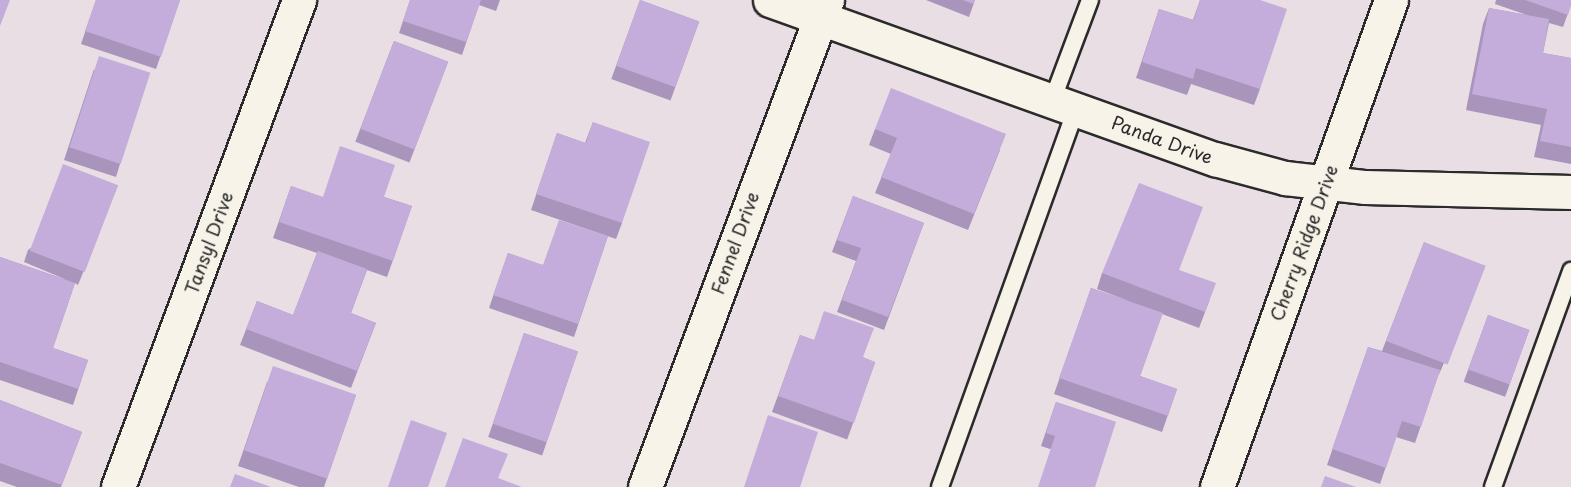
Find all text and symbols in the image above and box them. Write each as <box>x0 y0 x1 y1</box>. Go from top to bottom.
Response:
street label: Panda Drive <box>1109 112 1215 168</box>
street label: Cherry Ridge Drive <box>1266 162 1342 324</box>
street label: Fennel Drive <box>706 188 764 298</box>
street label: Tansyl Drive <box>180 189 238 297</box>

